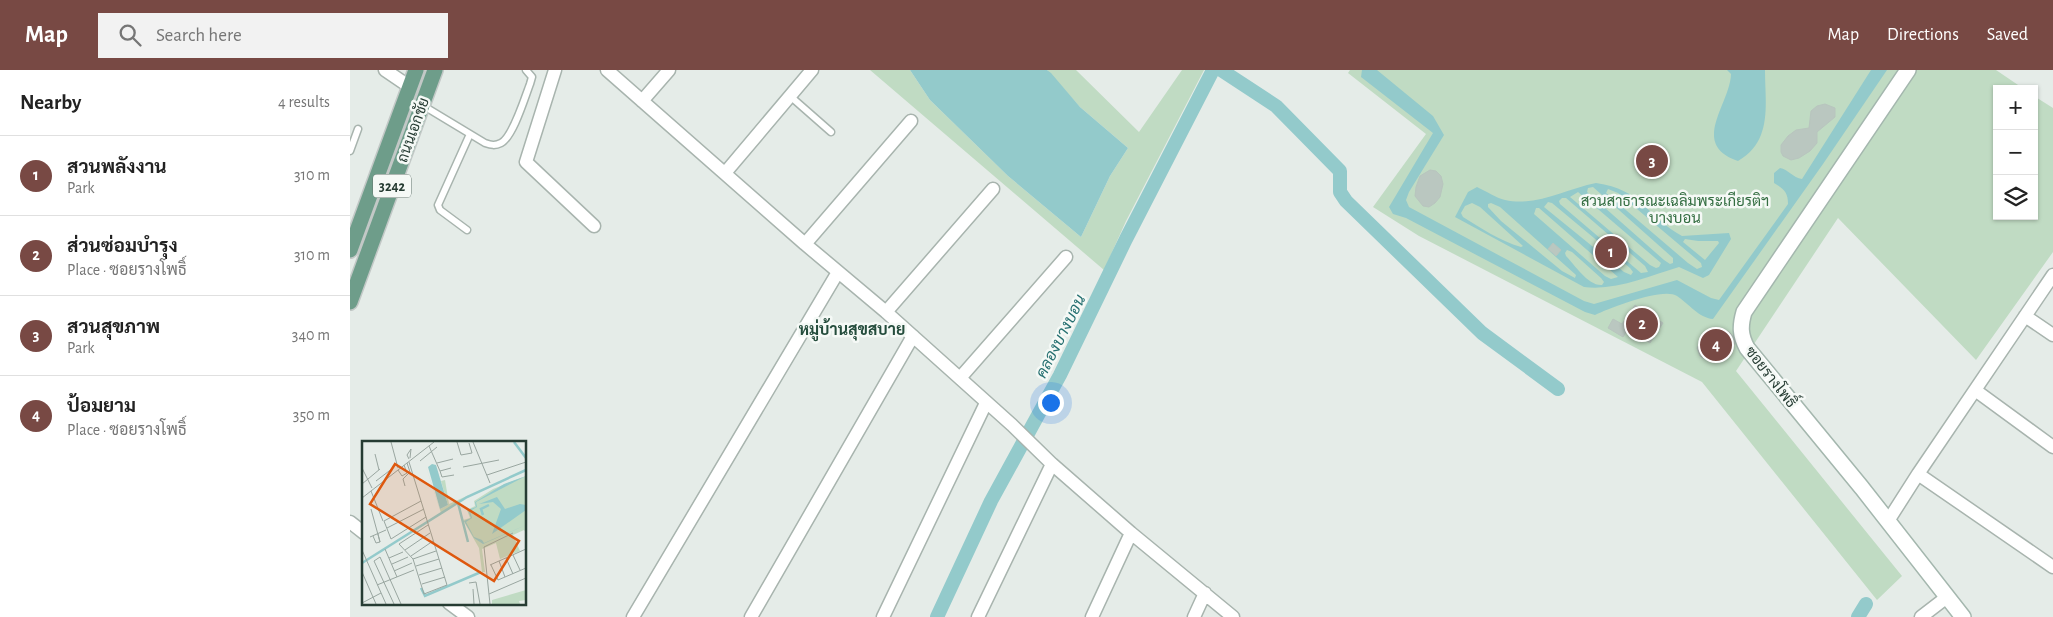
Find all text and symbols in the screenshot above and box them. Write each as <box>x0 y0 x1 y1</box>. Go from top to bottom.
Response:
search box <box>98 13 448 58</box>
icon: search <box>116 21 144 49</box>
text: Map <box>25 23 68 47</box>
text: Search here <box>156 26 242 45</box>
text: Map <box>1828 26 1859 44</box>
text: Directions <box>1887 26 1959 44</box>
text: Saved <box>1987 26 2028 44</box>
map controls <box>1993 85 2038 220</box>
button: + <box>1993 85 2038 130</box>
text: Nearby <box>20 92 81 113</box>
text: 4 results <box>278 94 330 110</box>
street label: ถนนเอกชัย <box>393 95 432 164</box>
button: − <box>1993 130 2038 175</box>
pin: 3 <box>1636 142 1668 180</box>
text: สวนพลังงาน <box>67 158 167 177</box>
text: 1 <box>33 167 39 183</box>
text: 310 m <box>294 167 330 183</box>
road number: 3242 <box>373 174 411 198</box>
button: layers <box>1993 175 2038 220</box>
text: Park <box>67 180 95 196</box>
park label: สวนสาธารณะเฉลิมพระเกียรติฯ บางบอน <box>1581 191 1769 226</box>
pin: 1 <box>1595 233 1627 271</box>
text: ส่วนซ่อมบำรุง <box>67 237 178 256</box>
text: 2 <box>32 247 40 263</box>
text: 310 m <box>294 247 330 263</box>
text: Place · ซอยรางโพธิ์ <box>67 262 187 278</box>
water label: คลองบางบอน <box>1033 292 1089 381</box>
pin: 2 <box>1626 305 1658 343</box>
text: สวนสุขภาพ <box>67 318 160 337</box>
district label: หมู่บ้านสุขสบาย <box>799 318 905 342</box>
pin: 4 <box>1700 326 1732 364</box>
text: 3 <box>33 327 39 343</box>
text: 340 m <box>292 327 330 343</box>
street label: ซอยรางโพธิ์ <box>1742 339 1805 411</box>
text: Park <box>67 340 95 356</box>
your location <box>1038 390 1064 416</box>
text: ป้อมยาม <box>67 397 136 416</box>
text: 4 <box>32 407 40 423</box>
text: 350 m <box>293 407 330 423</box>
text: Place · ซอยรางโพธิ์ <box>67 422 187 438</box>
inset map <box>362 441 526 604</box>

